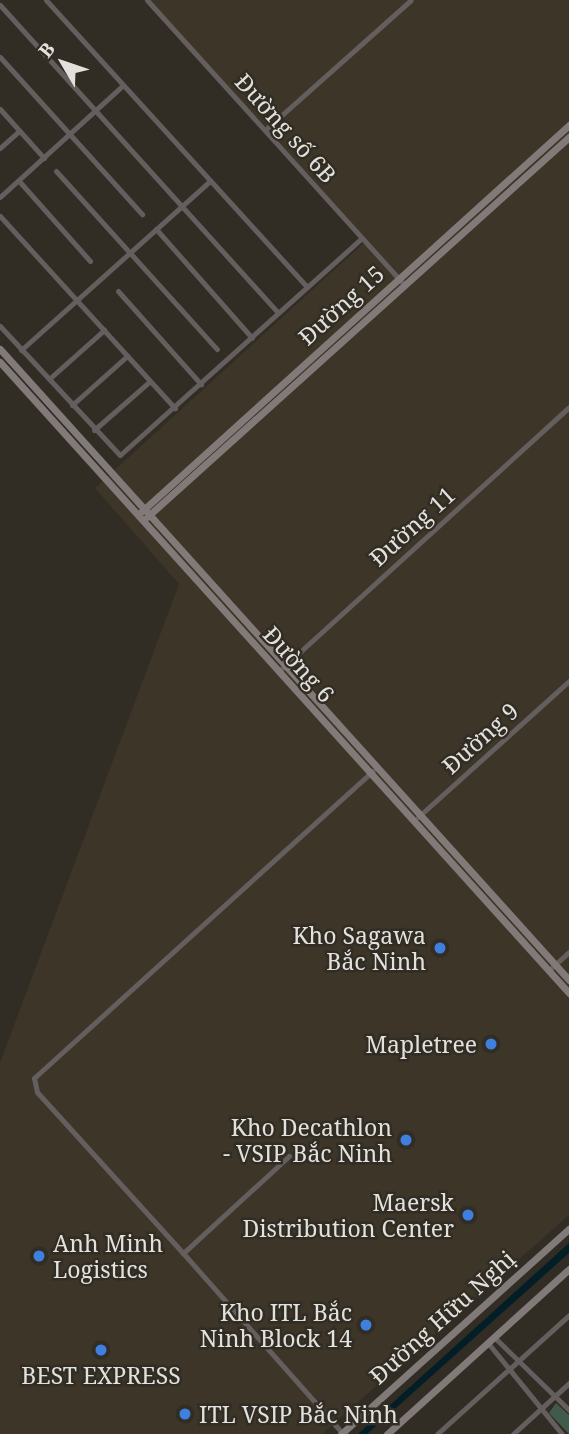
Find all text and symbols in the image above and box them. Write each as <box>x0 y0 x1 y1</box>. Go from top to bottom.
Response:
north arrow <box>28 28 98 98</box>
text: B <box>33 37 61 63</box>
street label: Đường số 6B <box>230 68 342 188</box>
street label: Đường 15 <box>293 259 389 351</box>
street label: Đường 11 <box>364 480 460 572</box>
street label: Đường 6 <box>258 620 340 708</box>
street label: Đường 9 <box>436 697 524 779</box>
place label: Kho Sagawa Bắc Ninh <box>292 921 426 975</box>
marker: Kho Sagawa Bắc Ninh <box>432 940 448 956</box>
place label: Mapletree <box>365 1030 477 1058</box>
marker: Mapletree <box>483 1036 499 1052</box>
place label: Kho Decathlon - VSIP Bắc Ninh <box>223 1113 392 1167</box>
marker: Kho Decathlon - VSIP Bắc Ninh <box>398 1132 414 1148</box>
place label: Maersk Distribution Center <box>242 1188 454 1242</box>
marker: Maersk Distribution Center <box>460 1207 476 1223</box>
place label: Anh Minh Logistics <box>53 1229 163 1283</box>
street label: Đường Hữu Nghị <box>364 1244 520 1390</box>
marker: Anh Minh Logistics <box>31 1248 47 1264</box>
place label: Kho ITL Bắc Ninh Block 14 <box>200 1298 352 1352</box>
marker: Kho ITL Bắc Ninh Block 14 <box>358 1317 374 1333</box>
marker: BEST EXPRESS <box>93 1342 109 1358</box>
place label: BEST EXPRESS <box>21 1361 181 1389</box>
place label: ITL VSIP Bắc Ninh <box>199 1400 398 1428</box>
marker: ITL VSIP Bắc Ninh <box>177 1406 193 1422</box>

